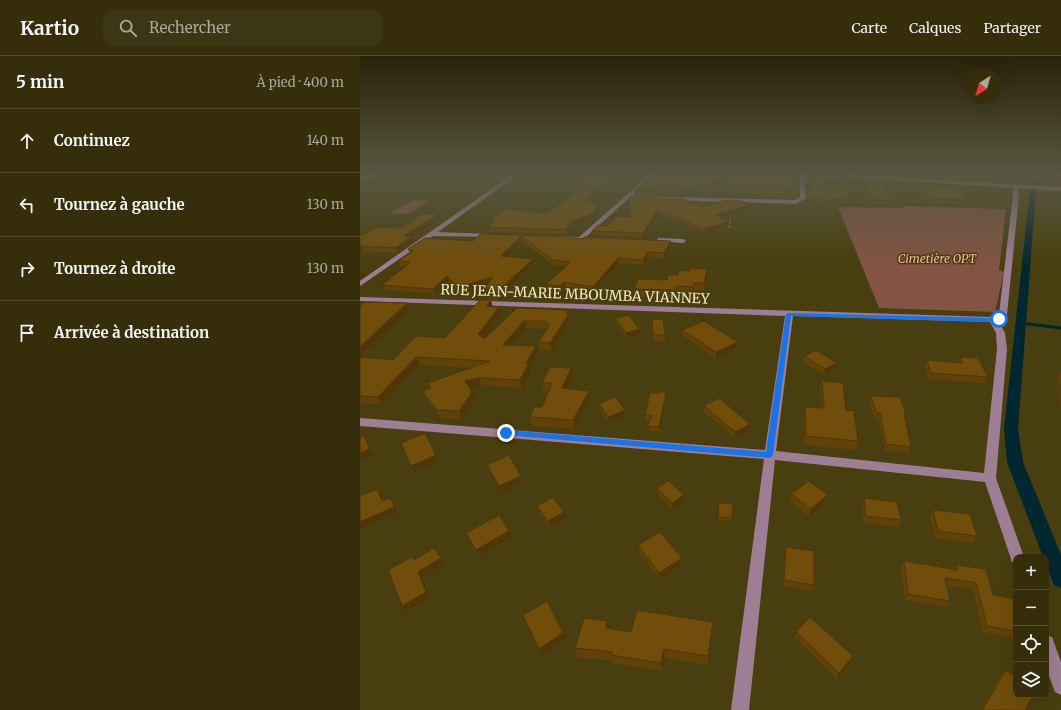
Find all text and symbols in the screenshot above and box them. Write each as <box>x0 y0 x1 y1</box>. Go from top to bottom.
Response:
search box <box>103 10 383 46</box>
text: Kartio <box>20 16 79 40</box>
icon: search <box>117 17 139 39</box>
text: Rechercher <box>149 18 231 37</box>
text: Carte <box>851 19 887 37</box>
text: Calques <box>909 19 961 37</box>
text: Partager <box>983 19 1041 37</box>
north arrow <box>965 68 1001 104</box>
text: 5 min <box>16 71 64 93</box>
text: À pied · 400 m <box>257 74 344 91</box>
icon: ahead <box>16 130 38 152</box>
text: Continuez <box>54 131 130 150</box>
text: 140 m <box>307 132 344 149</box>
icon: left <box>16 194 38 216</box>
text: Tournez à gauche <box>54 195 185 214</box>
text: 130 m <box>307 196 344 213</box>
park label: Cimetière OPT <box>898 251 978 266</box>
icon: right <box>16 258 38 280</box>
text: Tournez à droite <box>54 259 175 278</box>
text: 130 m <box>307 260 344 277</box>
street label: RUE JEAN-MARIE MBOUMBA VIANNEY <box>440 280 711 308</box>
route start <box>990 310 1008 328</box>
icon: arrive <box>16 322 38 344</box>
text: Arrivée à destination <box>54 323 209 342</box>
route end <box>497 424 515 442</box>
map controls <box>1013 554 1049 698</box>
button: + <box>1013 554 1049 590</box>
button: − <box>1013 590 1049 626</box>
button: locate <box>1013 626 1049 662</box>
button: layers <box>1013 662 1049 698</box>

